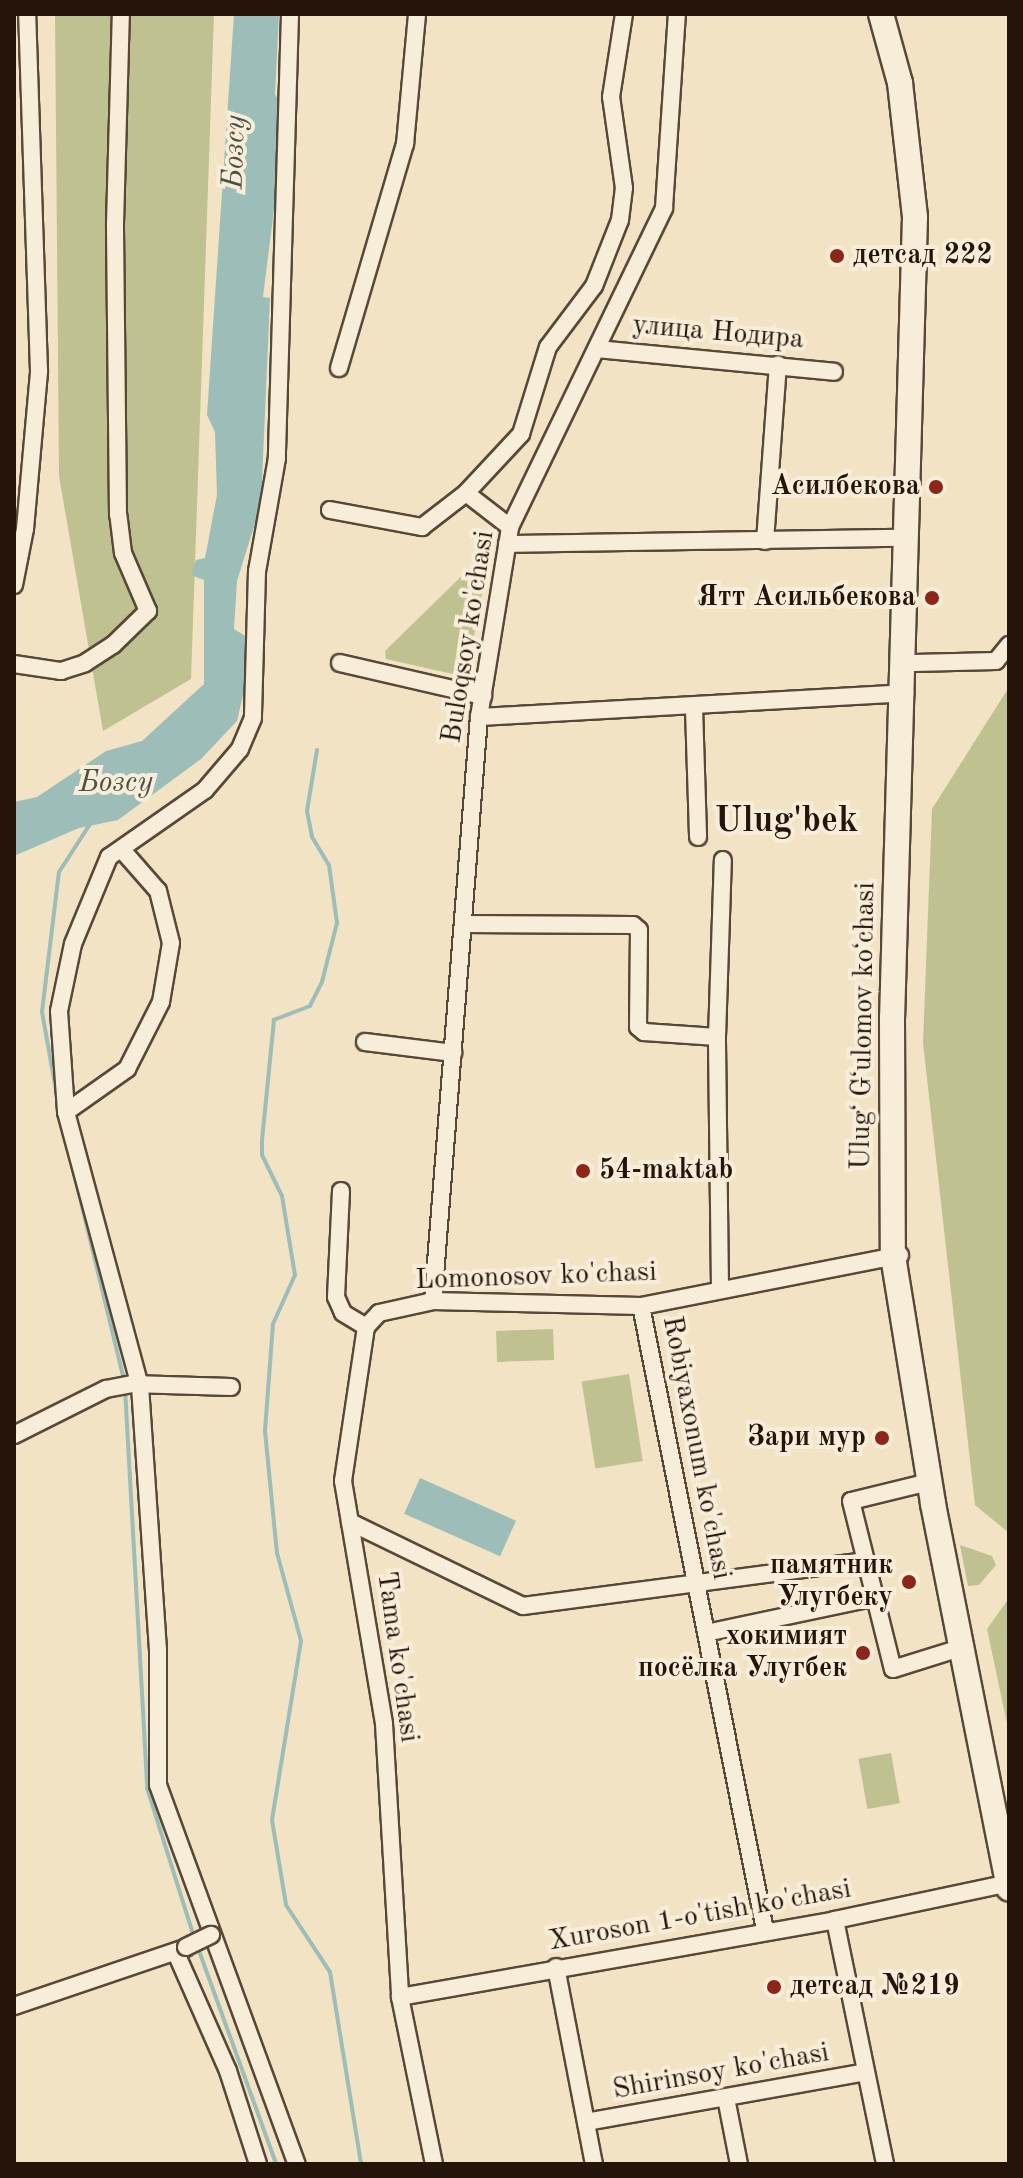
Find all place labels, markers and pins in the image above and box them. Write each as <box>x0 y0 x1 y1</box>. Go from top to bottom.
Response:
place label: детсад 222 <box>853 239 993 273</box>
marker: детсад 222 <box>828 247 846 265</box>
place label: Асилбекова <box>771 470 920 504</box>
marker: Асилбекова <box>927 478 945 496</box>
place label: Ятт Асильбекова <box>698 581 916 615</box>
marker: Ятт Асильбекова <box>923 589 941 607</box>
place label: 54-maktab <box>599 1154 733 1188</box>
marker: 54-maktab <box>574 1162 592 1180</box>
place label: Зари мур <box>747 1421 866 1455</box>
marker: Зари мур <box>873 1429 891 1447</box>
place label: памятник Улугбеку <box>770 1549 893 1615</box>
marker: памятник Улугбеку <box>900 1573 918 1591</box>
place label: хокимият посёлка Улугбек <box>638 1620 847 1686</box>
marker: хокимият посёлка Улугбек <box>854 1644 872 1662</box>
place label: детсад №219 <box>790 1970 960 2004</box>
marker: детсад №219 <box>765 1978 783 1996</box>

